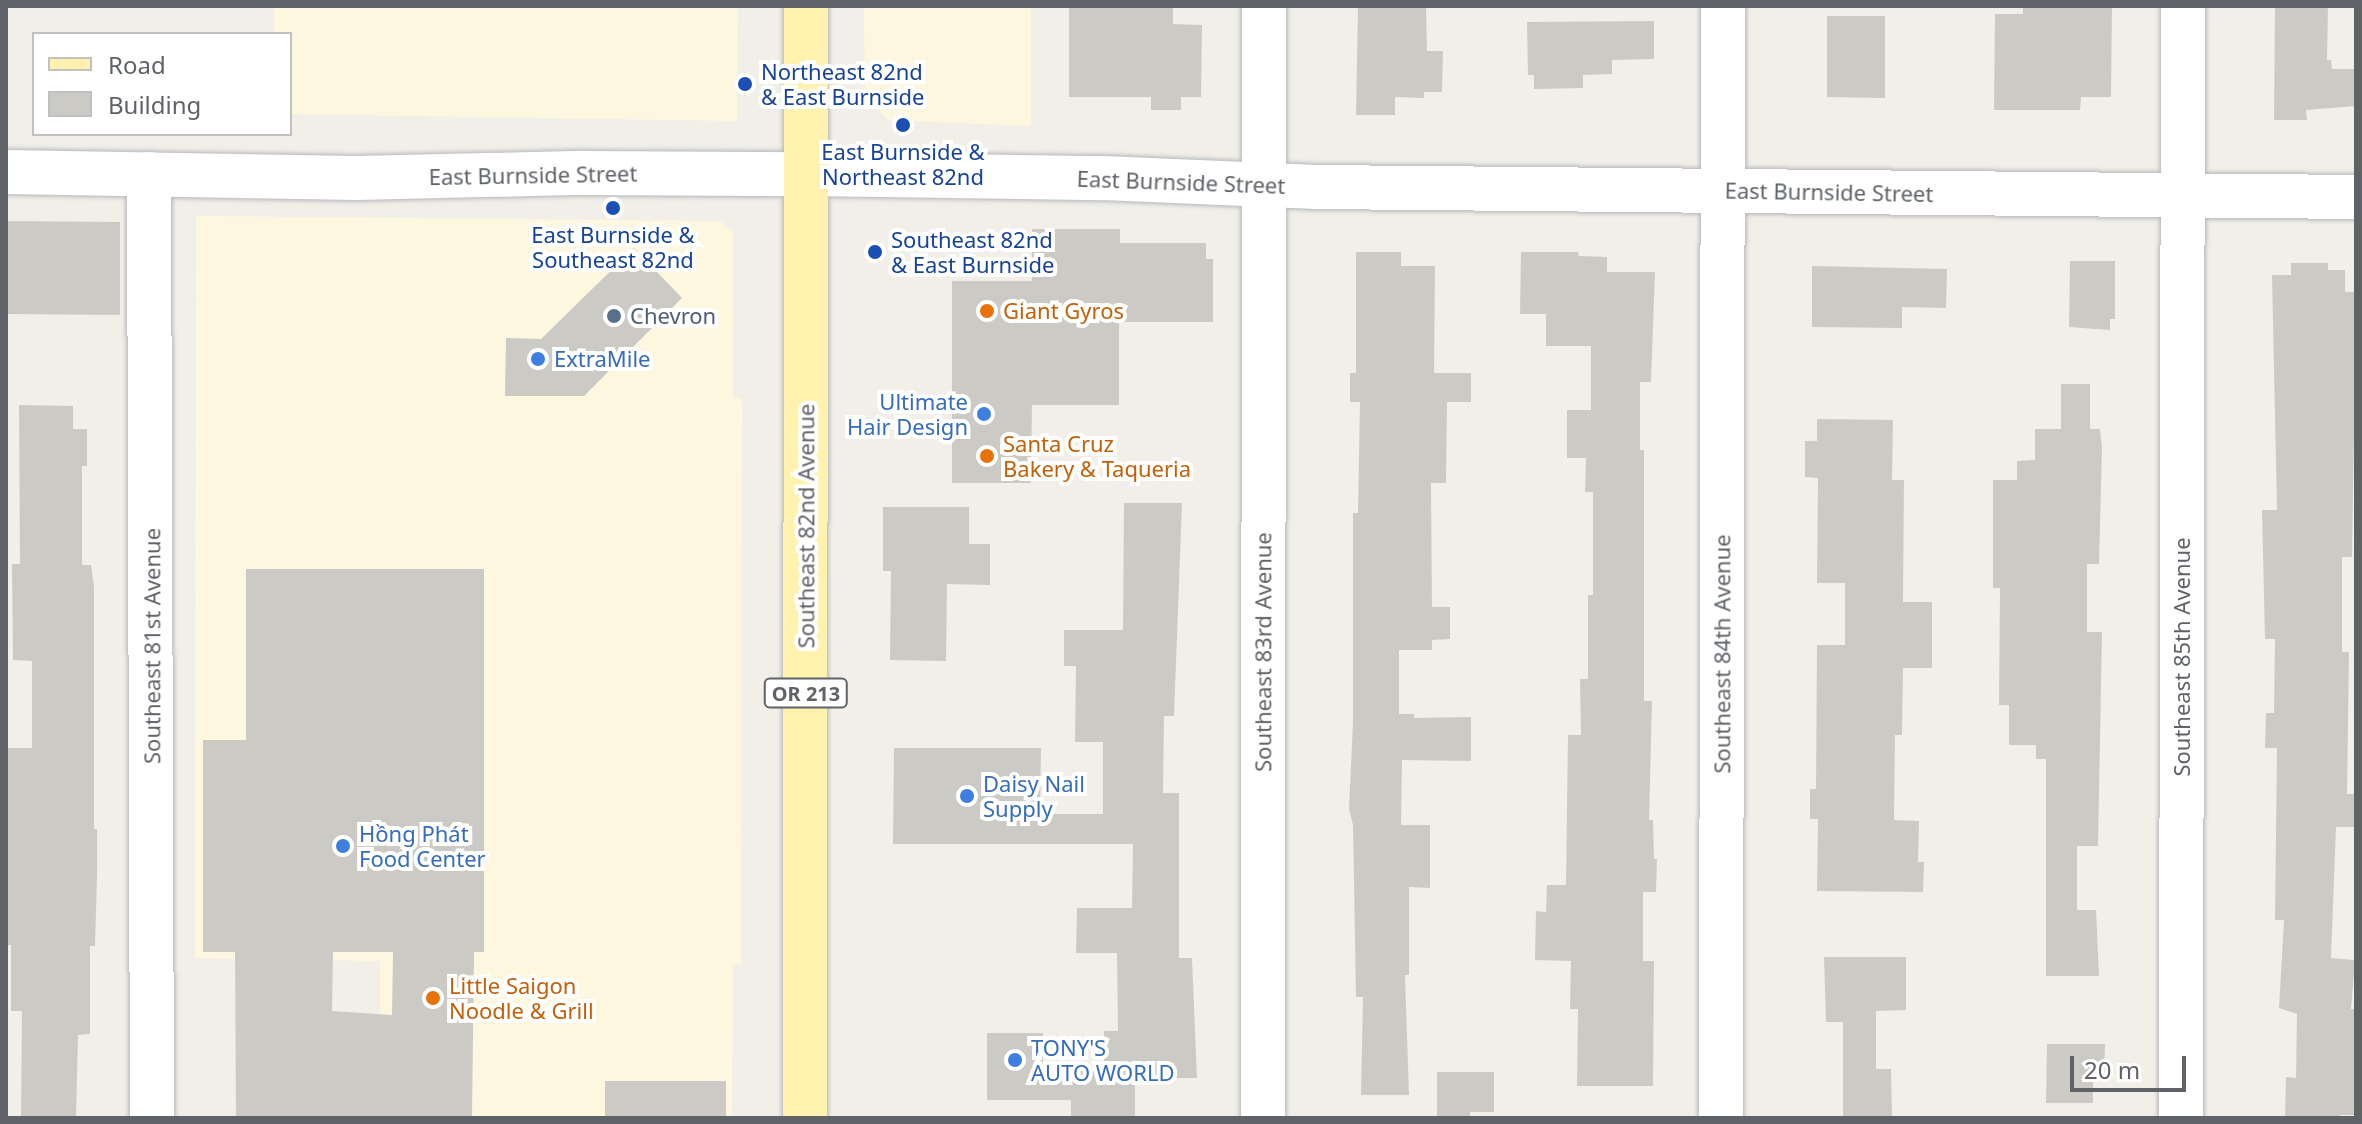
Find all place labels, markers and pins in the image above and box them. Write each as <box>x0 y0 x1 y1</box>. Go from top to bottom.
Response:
place label: Northeast 82nd & East Burnside <box>761 58 924 110</box>
marker: Northeast 82nd & East Burnside <box>736 75 754 93</box>
marker: East Burnside & Northeast 82nd <box>894 116 912 134</box>
place label: East Burnside & Northeast 82nd <box>821 138 985 190</box>
marker: East Burnside & Southeast 82nd <box>604 199 622 217</box>
place label: East Burnside & Southeast 82nd <box>531 221 695 272</box>
place label: Southeast 82nd & East Burnside <box>891 226 1054 278</box>
marker: Southeast 82nd & East Burnside <box>866 243 884 261</box>
place label: Giant Gyros <box>1003 298 1124 324</box>
marker: Giant Gyros <box>978 302 996 320</box>
place label: Chevron <box>630 303 716 329</box>
marker: Chevron <box>605 307 623 325</box>
place label: ExtraMile <box>554 346 651 372</box>
marker: ExtraMile <box>529 350 547 368</box>
place label: Ultimate Hair Design <box>847 388 968 440</box>
marker: Ultimate Hair Design <box>975 405 993 423</box>
place label: Santa Cruz Bakery & Taqueria <box>1003 430 1191 482</box>
marker: Santa Cruz Bakery & Taqueria <box>978 447 996 465</box>
place label: Daisy Nail Supply <box>983 770 1085 822</box>
marker: Daisy Nail Supply <box>958 787 976 805</box>
place label: Hồng Phát Food Center <box>359 820 486 872</box>
marker: Hồng Phát Food Center <box>334 837 352 855</box>
place label: Little Saigon Noodle & Grill <box>449 972 594 1024</box>
marker: Little Saigon Noodle & Grill <box>424 989 442 1007</box>
place label: TONY'S AUTO WORLD <box>1031 1034 1175 1086</box>
marker: TONY'S AUTO WORLD <box>1006 1051 1024 1069</box>

